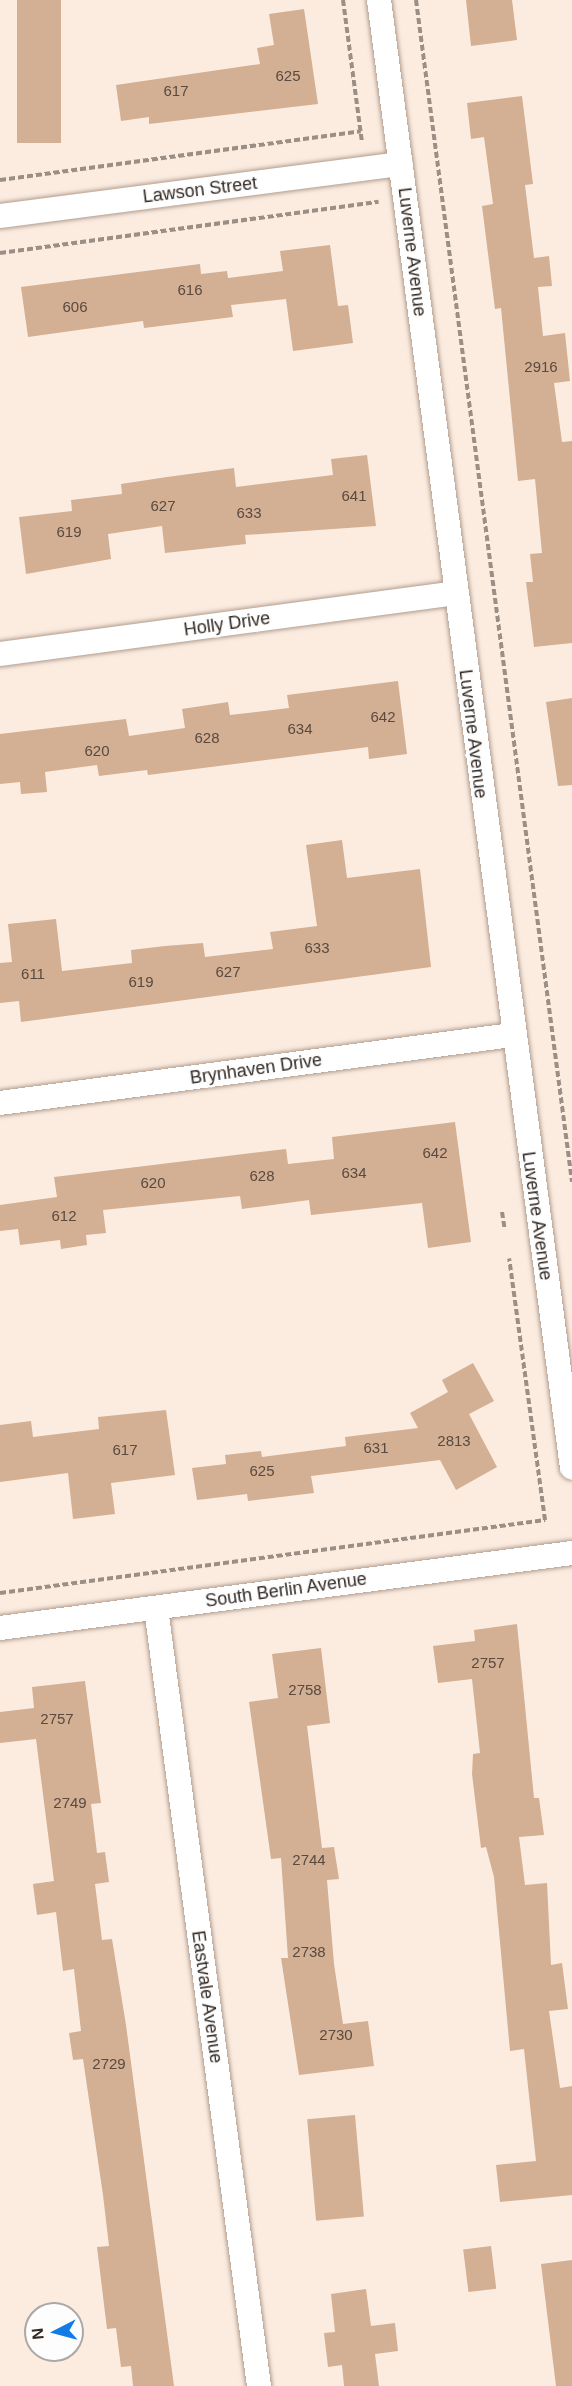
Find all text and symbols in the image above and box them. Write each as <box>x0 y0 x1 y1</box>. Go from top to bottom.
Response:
house number: 625 <box>275 67 301 85</box>
house number: 617 <box>163 82 189 100</box>
street label: Lawson Street <box>142 172 258 208</box>
street label: Luverne Avenue <box>393 186 431 318</box>
house number: 616 <box>177 281 203 299</box>
house number: 606 <box>62 298 88 316</box>
house number: 2916 <box>524 358 558 376</box>
house number: 641 <box>341 487 367 505</box>
house number: 627 <box>150 497 176 515</box>
house number: 633 <box>236 504 262 522</box>
house number: 619 <box>56 523 82 541</box>
street label: Holly Drive <box>182 607 272 641</box>
street label: Luverne Avenue <box>454 668 492 800</box>
house number: 642 <box>370 708 396 726</box>
house number: 634 <box>287 720 313 738</box>
house number: 628 <box>194 729 220 747</box>
house number: 620 <box>84 742 110 760</box>
house number: 633 <box>304 939 330 957</box>
house number: 627 <box>215 963 241 981</box>
house number: 611 <box>21 965 45 983</box>
house number: 619 <box>128 973 154 991</box>
street label: Brynhaven Drive <box>189 1049 323 1089</box>
house number: 642 <box>422 1144 448 1162</box>
street label: Luverne Avenue <box>517 1150 557 1282</box>
house number: 634 <box>341 1164 367 1182</box>
house number: 628 <box>249 1167 275 1185</box>
house number: 620 <box>140 1174 166 1192</box>
house number: 612 <box>51 1207 77 1225</box>
house number: 2813 <box>437 1432 471 1450</box>
house number: 631 <box>363 1439 389 1457</box>
house number: 617 <box>112 1441 138 1459</box>
house number: 625 <box>249 1462 275 1480</box>
street label: South Berlin Avenue <box>203 1568 369 1612</box>
house number: 2757 <box>471 1654 505 1672</box>
house number: 2758 <box>288 1681 322 1699</box>
house number: 2757 <box>40 1710 74 1728</box>
house number: 2749 <box>53 1794 87 1812</box>
house number: 2744 <box>292 1851 326 1869</box>
street label: Eastvale Avenue <box>187 1929 227 2065</box>
house number: 2738 <box>292 1943 326 1961</box>
house number: 2730 <box>319 2026 353 2044</box>
house number: 2729 <box>92 2055 126 2073</box>
north arrow <box>24 2302 84 2362</box>
text: N <box>29 2327 47 2340</box>

